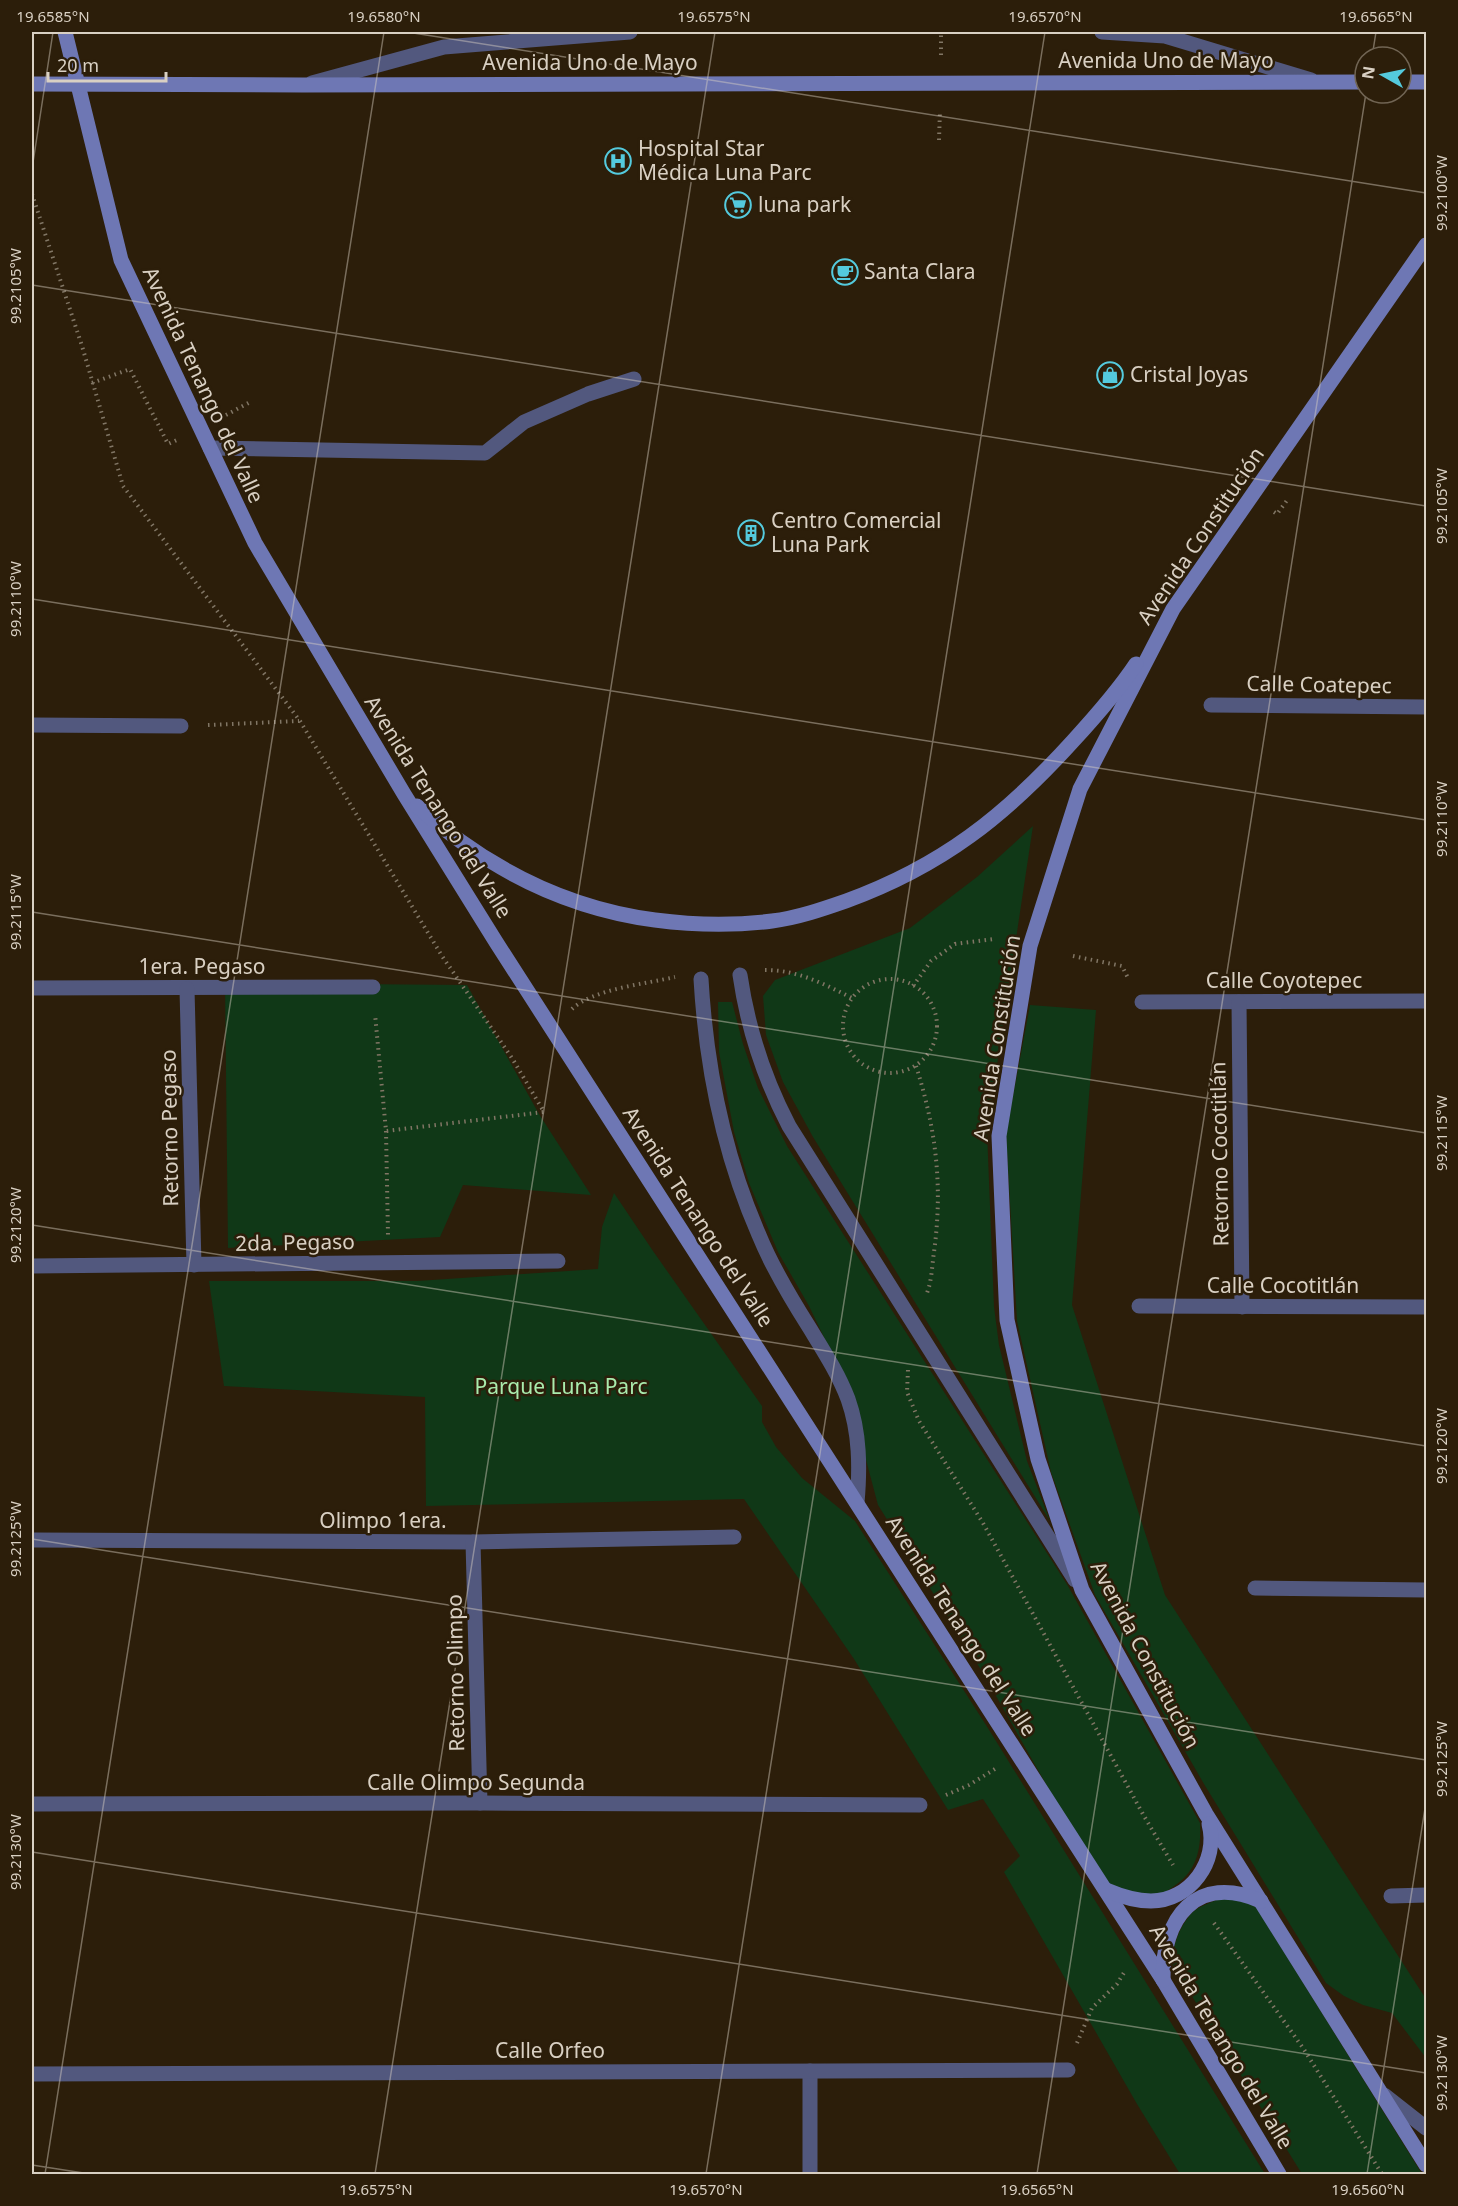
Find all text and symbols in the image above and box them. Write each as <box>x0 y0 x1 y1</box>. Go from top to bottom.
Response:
text: 19.6585°N <box>16 6 90 26</box>
text: 19.6580°N <box>347 6 421 26</box>
text: 19.6575°N <box>677 6 751 26</box>
text: 19.6570°N <box>1008 6 1082 26</box>
text: 19.6565°N <box>1339 6 1413 26</box>
scale bar <box>48 45 166 83</box>
north arrow <box>1353 45 1413 105</box>
street label: Avenida Uno de Mayo <box>1058 46 1274 74</box>
street label: Avenida Uno de Mayo <box>482 48 698 76</box>
text: 20 m <box>57 53 99 77</box>
text: N <box>1356 65 1380 81</box>
place label: Hospital Star Médica Luna Parc <box>638 134 812 186</box>
hospital icon: Hospital Star Médica Luna Parc <box>603 146 633 176</box>
text: 99.2100°W <box>1431 155 1451 231</box>
supermarket icon: luna park <box>723 190 753 220</box>
place label: luna park <box>758 190 852 218</box>
text: 99.2105°W <box>5 248 25 324</box>
cafe icon: Santa Clara <box>830 257 860 287</box>
place label: Santa Clara <box>864 257 976 285</box>
street label: Avenida Tenango del Valle <box>137 262 271 507</box>
shop icon: Cristal Joyas <box>1095 360 1125 390</box>
place label: Cristal Joyas <box>1130 360 1248 388</box>
street label: Avenida Constitución <box>1130 441 1270 630</box>
text: 99.2105°W <box>1431 468 1451 544</box>
place label: Centro Comercial Luna Park <box>771 506 942 558</box>
building icon: Centro Comercial Luna Park <box>736 518 766 548</box>
text: 99.2110°W <box>5 561 25 637</box>
street label: Calle Coatepec <box>1246 669 1392 699</box>
street label: Avenida Tenango del Valle <box>359 690 519 923</box>
text: 99.2110°W <box>1431 781 1451 857</box>
text: 99.2115°W <box>5 874 25 950</box>
street label: Avenida Constitución <box>966 933 1026 1143</box>
street label: 1era. Pegaso <box>139 952 266 980</box>
street label: Calle Coyotepec <box>1206 966 1362 994</box>
street label: Retorno Pegaso <box>154 1049 184 1207</box>
street label: Retorno Cocotitlán <box>1203 1062 1235 1247</box>
text: 99.2115°W <box>1431 1095 1451 1171</box>
street label: Avenida Tenango del Valle <box>617 1101 781 1332</box>
text: 99.2120°W <box>5 1187 25 1263</box>
street label: 2da. Pegaso <box>235 1227 355 1257</box>
street label: Calle Cocotitlán <box>1207 1271 1359 1299</box>
park label: Parque Luna Parc <box>475 1372 647 1400</box>
text: 99.2120°W <box>1431 1408 1451 1484</box>
text: 99.2125°W <box>5 1501 25 1577</box>
street label: Olimpo 1era. <box>319 1506 447 1534</box>
street label: Avenida Tenango del Valle <box>880 1510 1044 1741</box>
street label: Avenida Constitución <box>1085 1556 1207 1753</box>
street label: Retorno Olimpo <box>440 1594 470 1752</box>
text: 99.2125°W <box>1431 1721 1451 1797</box>
street label: Calle Olimpo Segunda <box>367 1768 585 1796</box>
text: 99.2130°W <box>5 1814 25 1890</box>
street label: Avenida Tenango del Valle <box>1144 1919 1300 2154</box>
text: 99.2130°W <box>1431 2035 1451 2111</box>
street label: Calle Orfeo <box>495 2036 605 2064</box>
text: 19.6575°N <box>339 2179 413 2199</box>
text: 19.6570°N <box>669 2179 743 2199</box>
text: 19.6565°N <box>1000 2179 1074 2199</box>
text: 19.6560°N <box>1331 2179 1405 2199</box>

